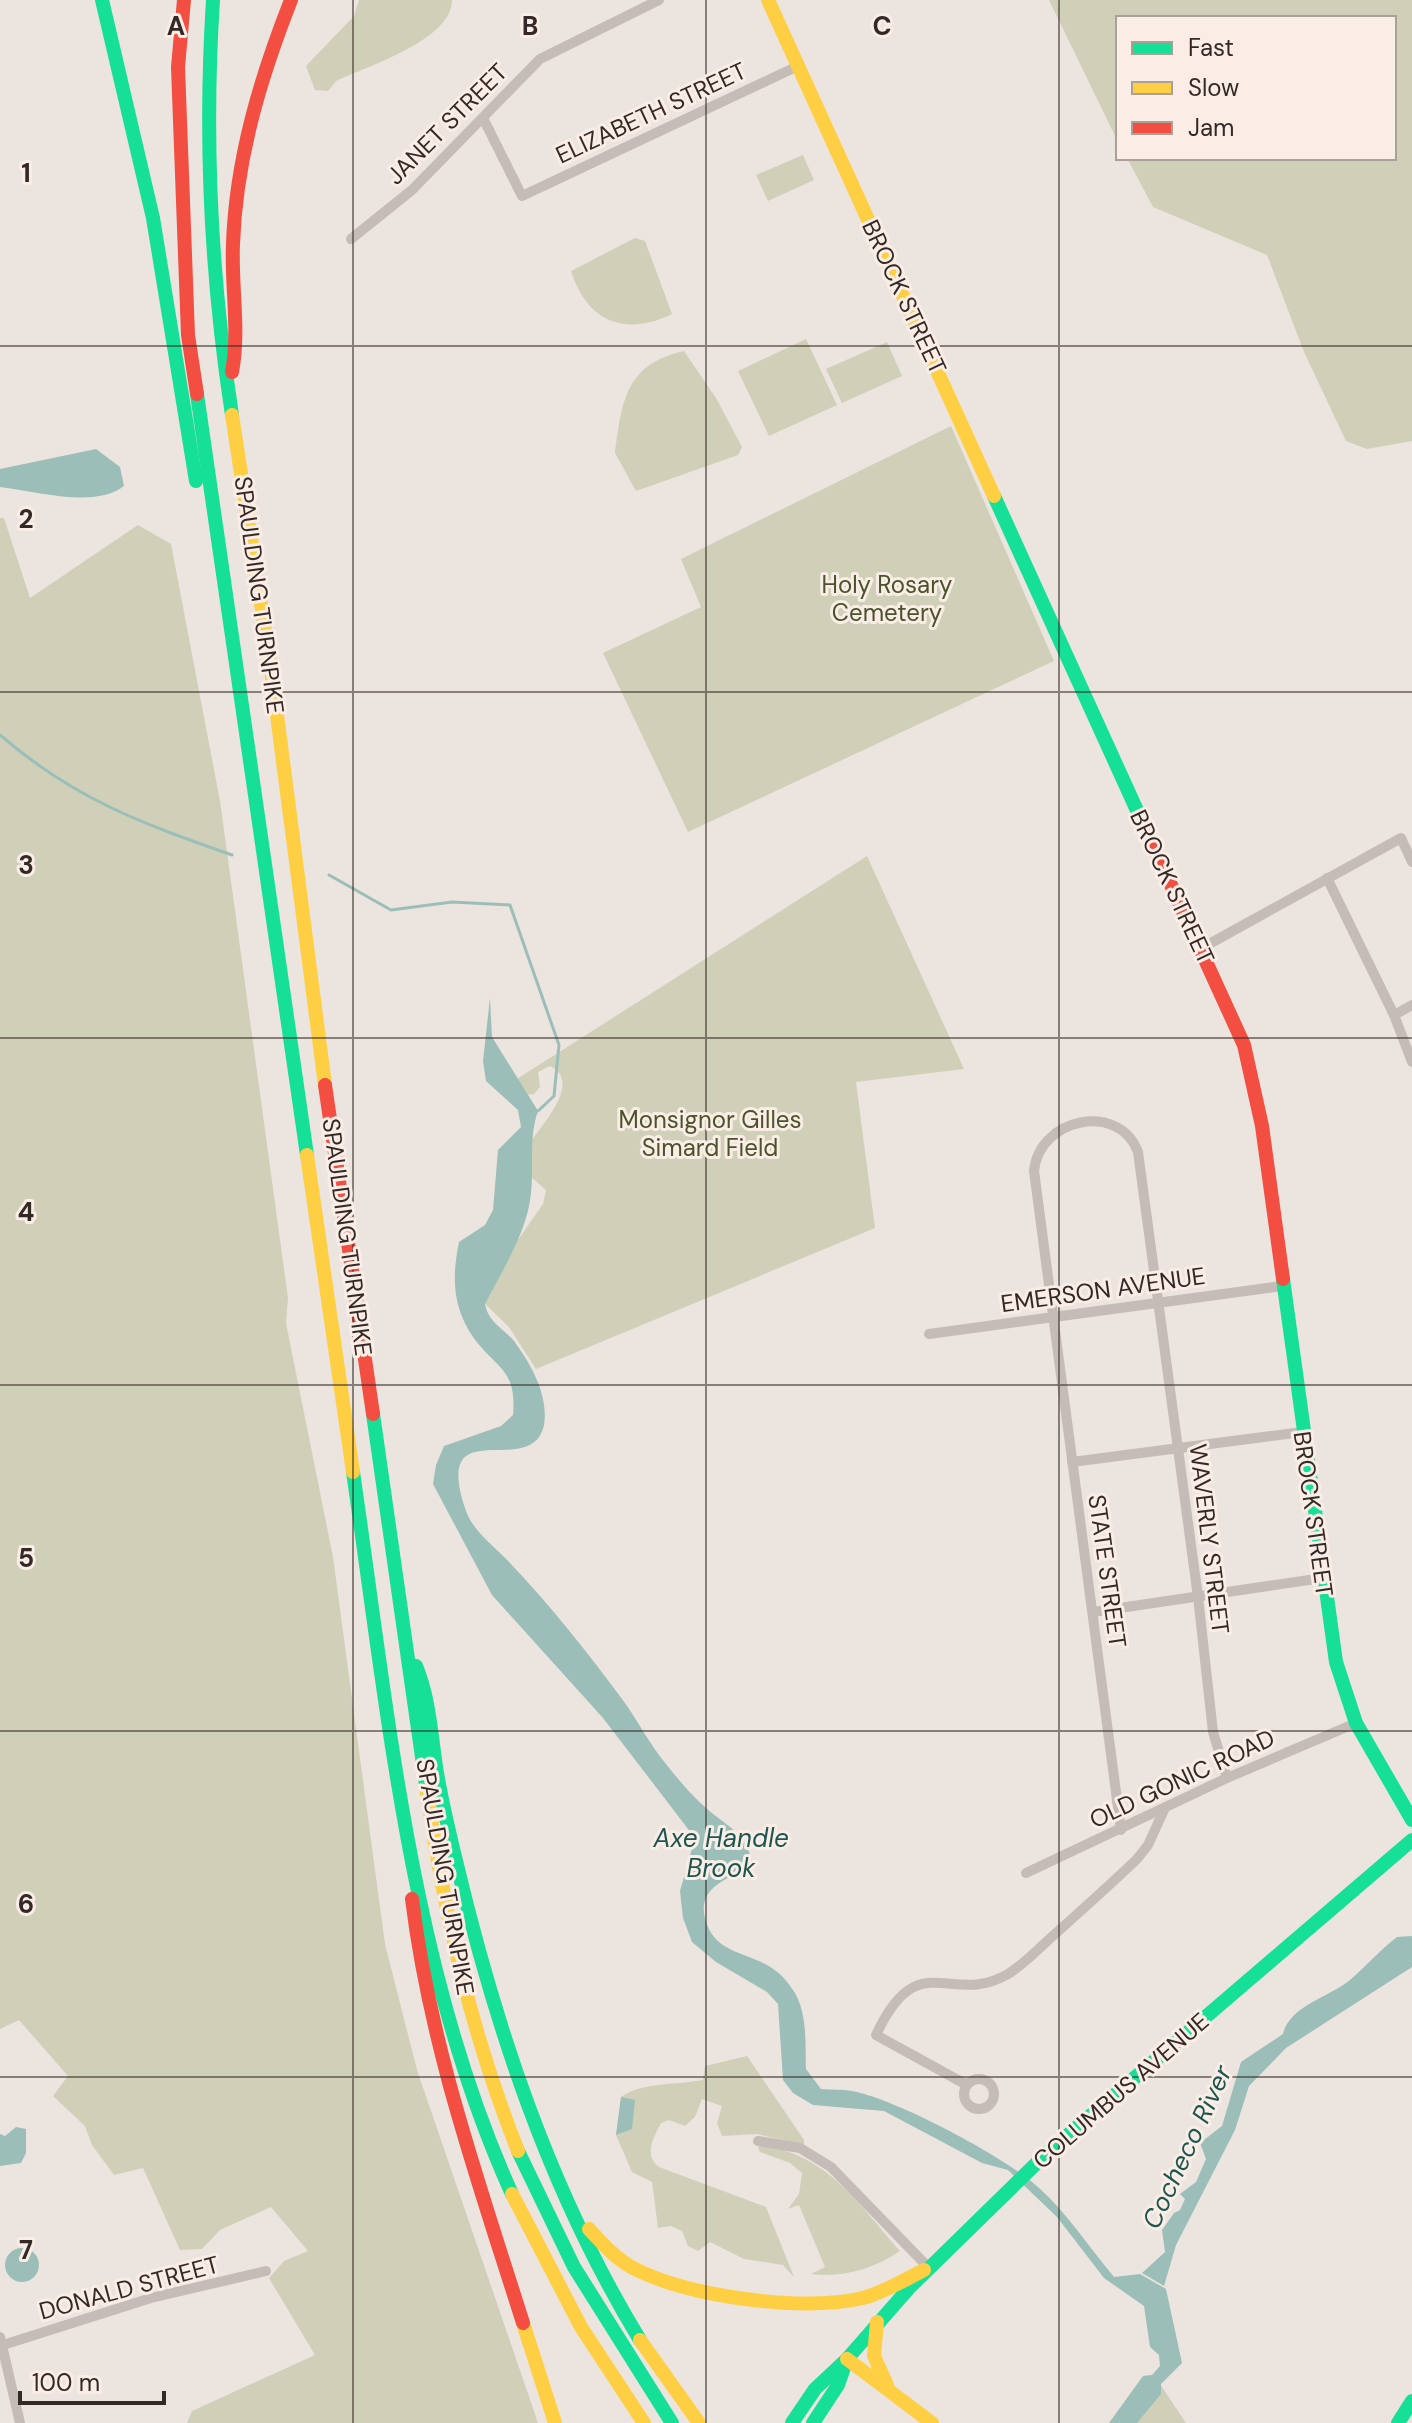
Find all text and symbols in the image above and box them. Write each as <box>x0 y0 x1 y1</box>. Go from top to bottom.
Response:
text: A <box>167 9 185 43</box>
text: B <box>522 9 538 43</box>
text: C <box>872 9 892 43</box>
legend <box>1116 16 1396 160</box>
text: Fast <box>1188 32 1234 63</box>
street label: ELIZABETH STREET <box>551 55 751 170</box>
street label: JANET STREET <box>379 56 514 191</box>
text: Slow <box>1188 72 1239 103</box>
text: Jam <box>1188 112 1234 143</box>
text: 1 <box>21 156 31 190</box>
street label: BROCK STREET <box>855 215 954 379</box>
street label: SPAULDING TURNPIKE <box>227 474 292 716</box>
text: 2 <box>18 502 34 536</box>
park label: Holy Rosary Cemetery <box>822 569 952 628</box>
street label: BROCK STREET <box>1123 805 1222 969</box>
text: 3 <box>18 848 34 882</box>
park label: Monsignor Gilles Simard Field <box>619 1104 802 1163</box>
street label: SPAULDING TURNPIKE <box>315 1116 380 1358</box>
text: 4 <box>18 1195 34 1229</box>
street label: EMERSON AVENUE <box>999 1260 1207 1319</box>
street label: BROCK STREET <box>1287 1429 1340 1599</box>
street label: WAVERLY STREET <box>1182 1442 1237 1636</box>
street label: STATE STREET <box>1081 1492 1134 1650</box>
text: 5 <box>18 1541 34 1575</box>
street label: OLD GONIC ROAD <box>1084 1722 1279 1835</box>
street label: SPAULDING TURNPIKE <box>409 1756 482 1998</box>
water label: Axe Handle Brook <box>652 1821 789 1885</box>
text: 6 <box>18 1887 34 1921</box>
street label: COLUMBUS AVENUE <box>1026 2006 1215 2176</box>
water label: Cocheco River <box>1134 2059 1240 2234</box>
text: 7 <box>19 2233 33 2267</box>
street label: DONALD STREET <box>36 2249 222 2326</box>
scale bar <box>20 2355 164 2405</box>
text: 100 m <box>32 2367 100 2398</box>

